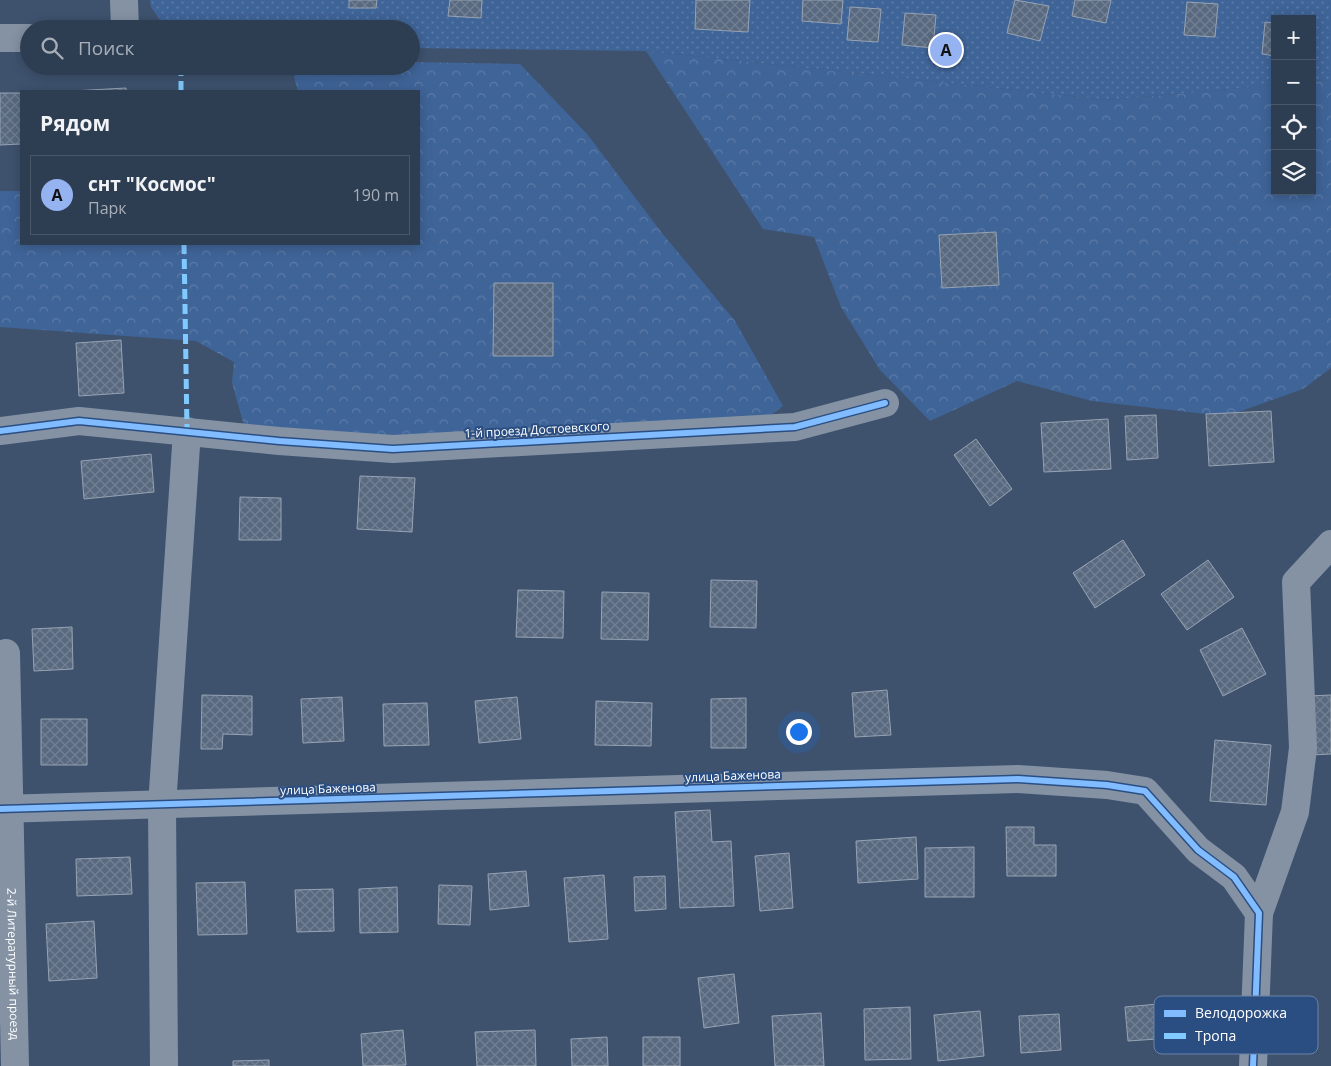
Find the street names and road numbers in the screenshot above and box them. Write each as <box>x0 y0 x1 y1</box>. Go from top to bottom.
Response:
street label: 1-й проезд Достоевского <box>464 417 610 442</box>
street label: улица Баженова <box>685 765 781 786</box>
street label: улица Баженова <box>280 778 376 799</box>
street label: 2-й Литературный проезд <box>3 888 23 1040</box>

